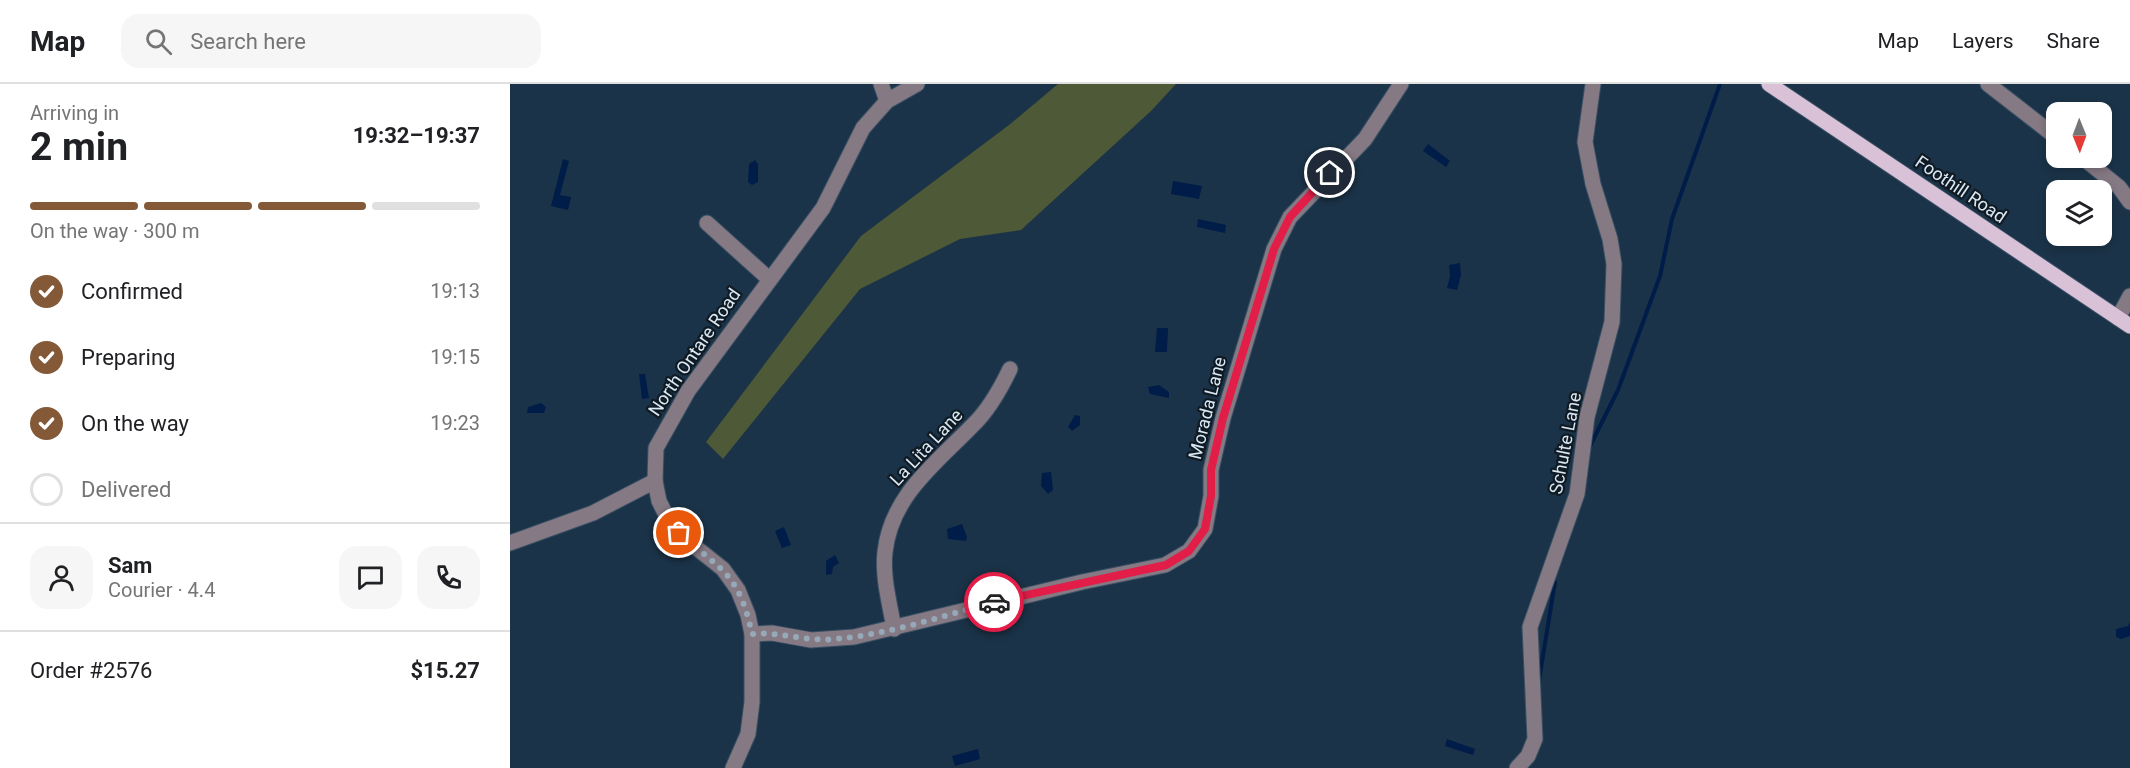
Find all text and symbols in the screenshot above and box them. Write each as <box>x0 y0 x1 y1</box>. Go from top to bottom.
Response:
search box <box>121 14 541 68</box>
text: Map <box>30 25 85 58</box>
icon: search <box>142 25 175 58</box>
text: Search here <box>190 29 306 54</box>
text: Map <box>1877 29 1919 53</box>
text: Layers <box>1952 29 2013 53</box>
text: Share <box>2046 29 2100 53</box>
text: Arriving in <box>30 101 119 125</box>
north arrow <box>2046 102 2112 168</box>
map controls <box>2046 102 2112 246</box>
text: 19:32–19:37 <box>353 123 480 148</box>
text: 2 min <box>30 124 128 170</box>
pin <box>1304 147 1355 198</box>
street label: Foothill Road <box>1912 151 2010 227</box>
icon: home <box>1313 156 1346 189</box>
button: layers <box>2046 180 2112 246</box>
text: On the way · 300 m <box>30 219 199 243</box>
icon: check <box>30 275 63 308</box>
text: Confirmed <box>81 279 183 304</box>
text: 19:13 <box>430 279 480 303</box>
street label: North Ontare Road <box>644 284 744 420</box>
icon: check <box>30 341 63 374</box>
text: Preparing <box>81 345 175 370</box>
text: 19:15 <box>430 345 480 369</box>
street label: Morada Lane <box>1184 355 1230 461</box>
street label: Schulte Lane <box>1545 390 1585 496</box>
street label: La Lita Lane <box>885 404 967 490</box>
icon: check <box>30 407 63 440</box>
text: On the way <box>81 411 189 436</box>
text: 19:23 <box>430 411 480 435</box>
text: Delivered <box>81 477 171 502</box>
pin <box>653 507 704 558</box>
icon: bag <box>662 516 695 549</box>
button: person <box>30 546 93 609</box>
button: chat <box>339 546 402 609</box>
button: phone <box>417 546 480 609</box>
text: Sam <box>108 553 152 578</box>
courier <box>964 572 1024 632</box>
text: Courier · 4.4 <box>108 578 215 602</box>
icon: car <box>978 586 1011 619</box>
text: Order #2576 <box>30 658 152 683</box>
text: $15.27 <box>411 658 480 683</box>

